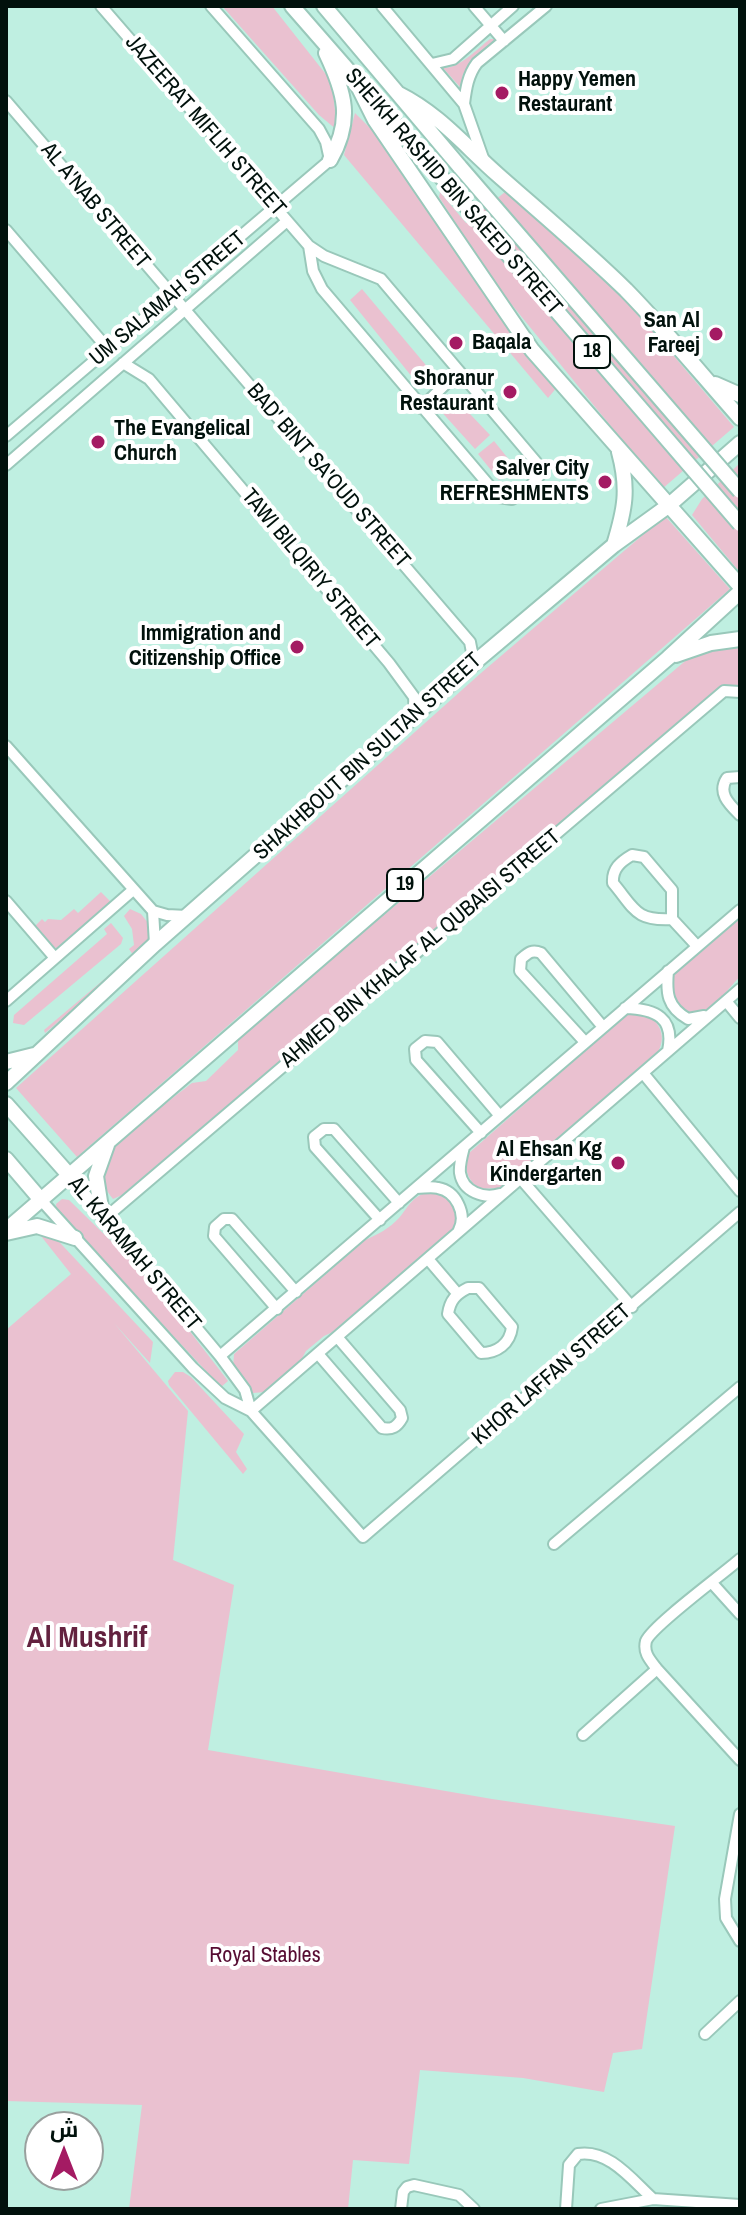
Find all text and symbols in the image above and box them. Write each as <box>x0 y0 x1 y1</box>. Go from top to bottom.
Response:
street label: JAZEERAT MIFLIH STREET <box>119 30 291 222</box>
street label: SHEIKH RASHID BIN SAEED STREET <box>339 63 567 321</box>
place label: Happy Yemen Restaurant <box>518 67 636 118</box>
marker: Happy Yemen Restaurant <box>493 84 511 102</box>
street label: AL A'NAB STREET <box>35 138 155 274</box>
street label: UM SALAMAH STREET <box>85 226 251 372</box>
place label: San Al Fareej <box>644 308 700 360</box>
marker: San Al Fareej <box>707 325 725 343</box>
place label: Baqala <box>472 330 531 356</box>
marker: Baqala <box>447 334 465 352</box>
road number: 18 <box>574 336 610 368</box>
place label: Shoranur Restaurant <box>400 366 494 418</box>
street label: BAD' BINT SA'OUD STREET <box>241 378 415 574</box>
marker: Shoranur Restaurant <box>501 383 519 401</box>
place label: The Evangelical Church <box>114 416 250 468</box>
marker: The Evangelical Church <box>89 433 107 451</box>
place label: Salver City REFRESHMENTS <box>440 456 589 508</box>
marker: Salver City REFRESHMENTS <box>596 473 614 491</box>
street label: TAWI BILQIRIY STREET <box>235 484 385 654</box>
place label: Immigration and Citizenship Office <box>129 621 281 672</box>
marker: Immigration and Citizenship Office <box>288 638 306 656</box>
street label: SHAKHBOUT BIN SULTAN STREET <box>249 648 487 866</box>
street label: AHMED BIN KHALAF AL QUBAISI STREET <box>276 824 566 1074</box>
road number: 19 <box>387 869 423 901</box>
place label: Al Ehsan Kg Kindergarten <box>490 1137 602 1188</box>
marker: Al Ehsan Kg Kindergarten <box>609 1154 627 1172</box>
street label: AL KARAMAH STREET <box>62 1172 206 1336</box>
street label: KHOR LAFFAN STREET <box>467 1299 637 1451</box>
district label: Al Mushrif <box>27 1621 147 1657</box>
park label: Royal Stables <box>209 1943 321 1969</box>
north arrow <box>24 2111 104 2191</box>
text: ش <box>50 2114 78 2144</box>

